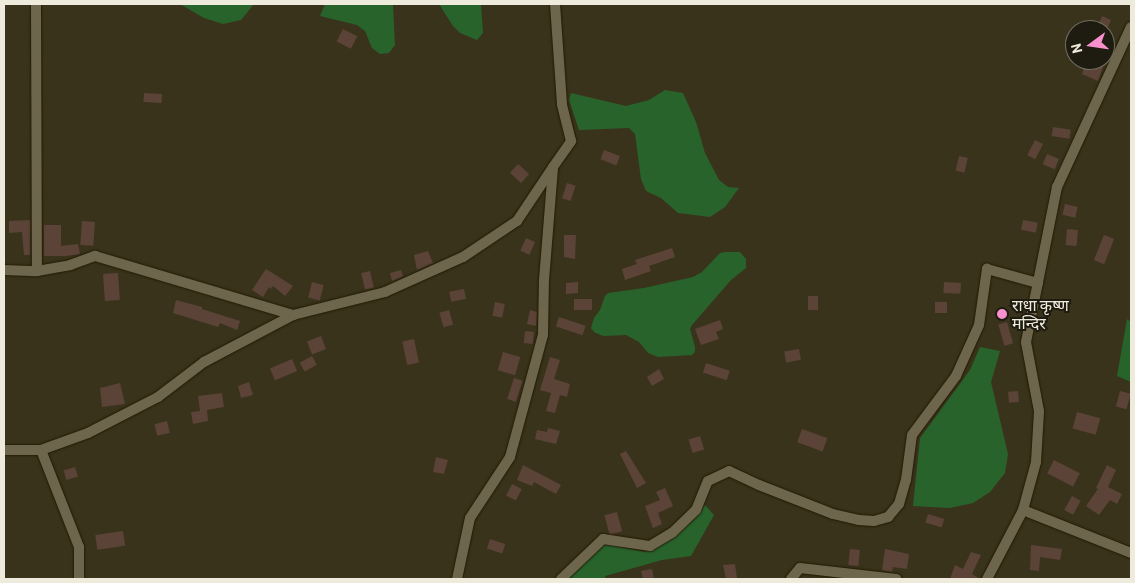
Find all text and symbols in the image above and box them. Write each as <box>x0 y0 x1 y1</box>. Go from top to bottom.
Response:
north arrow <box>1065 20 1115 70</box>
text: N <box>1067 42 1085 55</box>
place label: राधा कृष्ण मन्दिर <box>1012 295 1069 333</box>
marker: राधा कृष्ण मन्दिर <box>996 308 1008 320</box>

